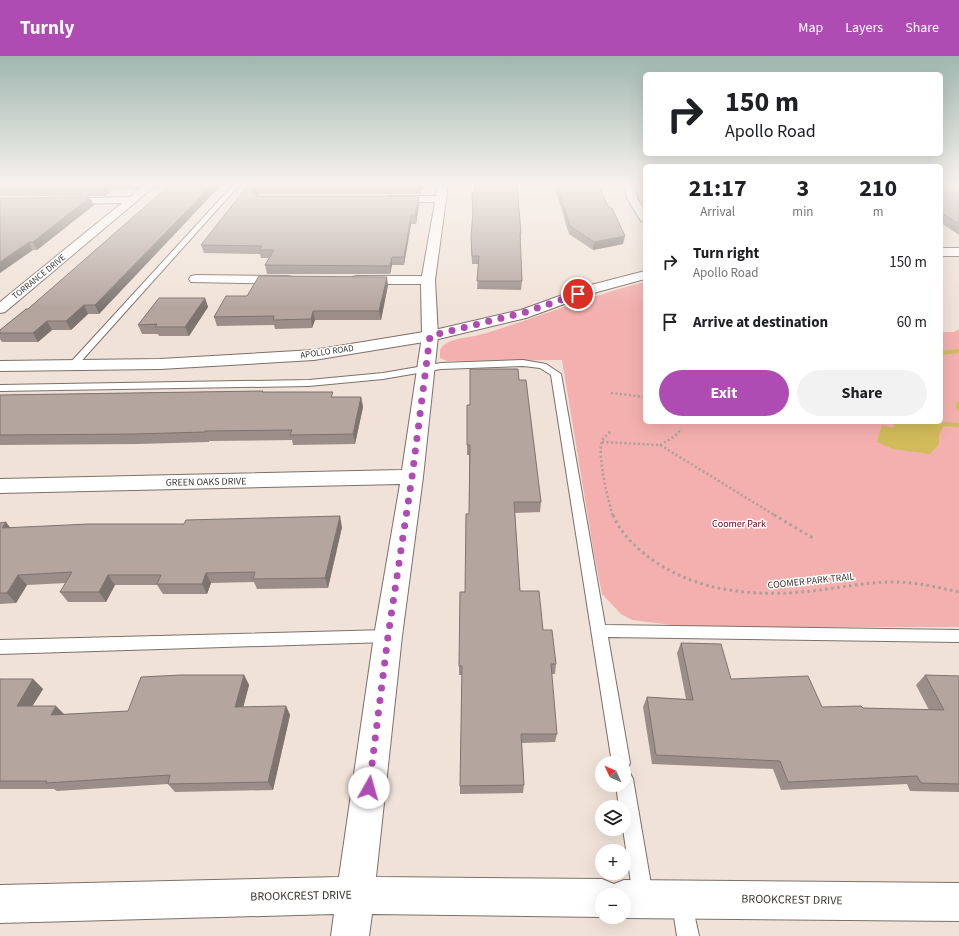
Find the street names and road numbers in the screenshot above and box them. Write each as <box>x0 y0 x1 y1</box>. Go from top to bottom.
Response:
street label: TORRANCE DRIVE <box>9 251 69 303</box>
street label: APOLLO ROAD <box>300 342 355 362</box>
street label: GREEN OAKS DRIVE <box>165 474 247 490</box>
street label: COOMER PARK TRAIL <box>767 569 855 593</box>
street label: BROOKCREST DRIVE <box>250 887 352 905</box>
street label: BROOKCREST DRIVE <box>741 891 843 909</box>

